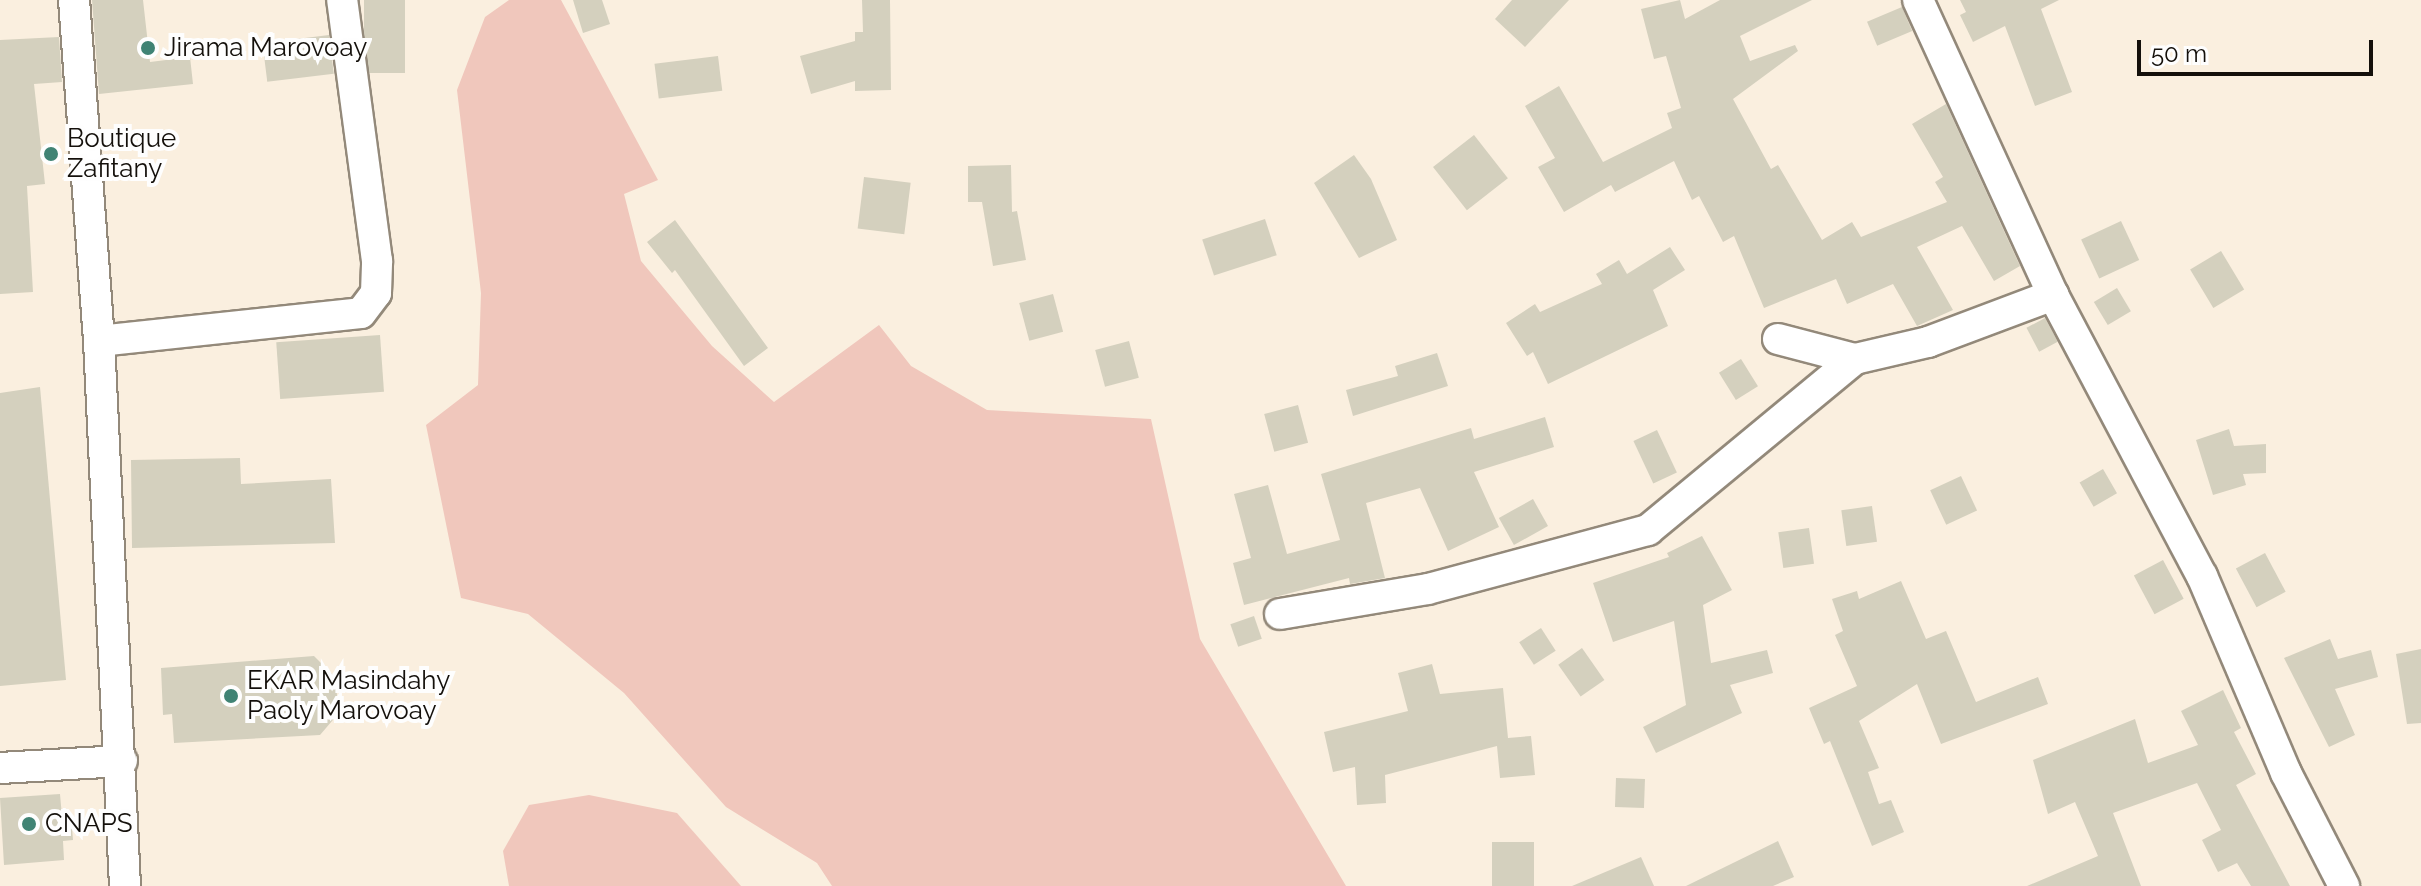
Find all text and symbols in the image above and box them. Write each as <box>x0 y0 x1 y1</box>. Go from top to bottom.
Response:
scale bar <box>2141 24 2377 74</box>
place label: Jirama Marovoay <box>164 32 367 64</box>
marker: Jirama Marovoay <box>139 39 157 57</box>
text: 50 m <box>2151 39 2207 68</box>
place label: Boutique Zafitany <box>67 123 176 184</box>
marker: Boutique Zafitany <box>42 145 60 163</box>
place label: EKAR Masindahy Paoly Marovoay <box>247 665 450 726</box>
marker: EKAR Masindahy Paoly Marovoay <box>222 687 240 705</box>
place label: CNAPS <box>45 808 132 840</box>
marker: CNAPS <box>20 815 38 833</box>

